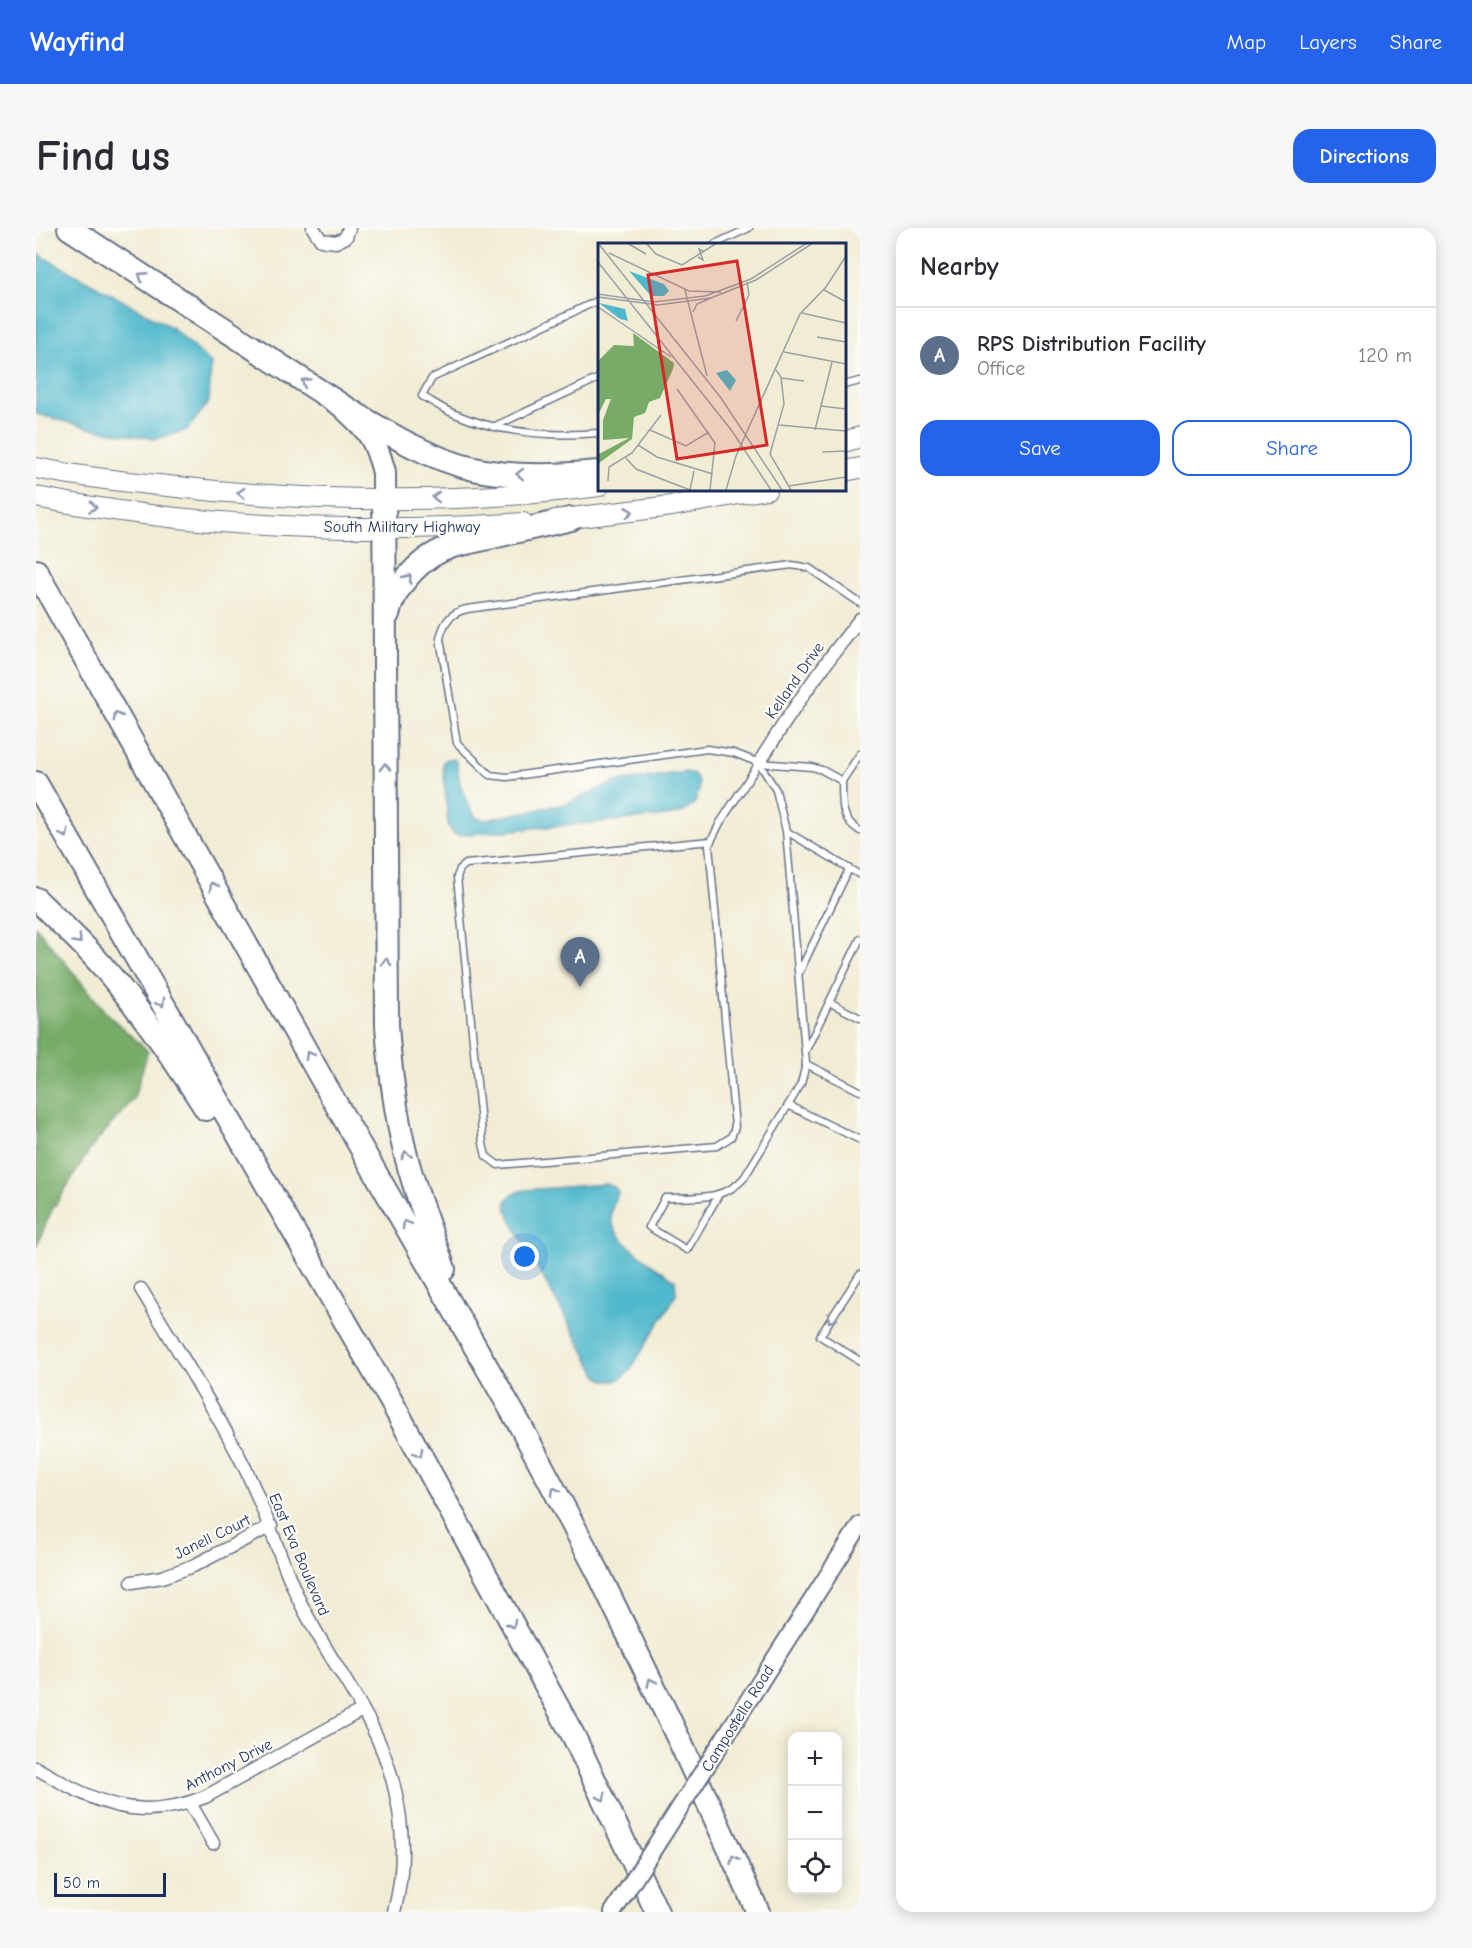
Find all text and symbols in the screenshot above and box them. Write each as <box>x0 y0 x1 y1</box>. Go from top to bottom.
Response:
text: Wayfind <box>30 26 125 58</box>
text: Map <box>1227 30 1266 54</box>
text: Layers <box>1299 30 1357 54</box>
text: Share <box>1390 30 1442 54</box>
button: Directions <box>1293 129 1436 183</box>
text: Find us <box>36 132 170 181</box>
inset map <box>598 243 845 490</box>
text: Nearby <box>920 252 999 282</box>
one-way arrow <box>137 272 148 283</box>
text: RPS Distribution Facility <box>977 331 1206 357</box>
text: A <box>934 344 945 367</box>
text: 120 m <box>1358 344 1412 367</box>
text: Office <box>977 357 1025 380</box>
one-way arrow <box>301 378 312 389</box>
button: Save <box>920 420 1160 476</box>
button: Share <box>1172 420 1412 476</box>
one-way arrow <box>515 468 524 480</box>
one-way arrow <box>237 487 246 500</box>
one-way arrow <box>431 491 440 503</box>
one-way arrow <box>89 501 98 513</box>
one-way arrow <box>624 506 633 518</box>
street label: South Military Highway <box>324 518 481 536</box>
one-way arrow <box>401 573 412 584</box>
street label: Kelland Drive <box>762 639 828 722</box>
one-way arrow <box>113 712 124 722</box>
one-way arrow <box>378 763 391 772</box>
one-way arrow <box>58 827 69 838</box>
one-way arrow <box>209 881 220 892</box>
one-way arrow <box>70 932 81 943</box>
pin: A <box>560 938 600 987</box>
one-way arrow <box>380 958 392 967</box>
one-way arrow <box>154 997 165 1007</box>
one-way arrow <box>305 1051 316 1062</box>
one-way arrow <box>401 1151 414 1161</box>
one-way arrow <box>402 1220 413 1231</box>
your location <box>510 1242 539 1271</box>
one-way arrow <box>827 1312 838 1323</box>
one-way arrow <box>412 1447 423 1457</box>
one-way arrow <box>551 1486 562 1497</box>
street label: East Eva Boulevard <box>265 1491 333 1618</box>
street label: Janell Court <box>172 1511 254 1563</box>
one-way arrow <box>505 1618 516 1628</box>
street label: Campostella Road <box>698 1662 778 1775</box>
one-way arrow <box>647 1678 659 1689</box>
map controls <box>788 1732 842 1894</box>
button: + <box>788 1732 842 1786</box>
street label: Anthony Drive <box>182 1735 275 1795</box>
button: − <box>788 1786 842 1840</box>
one-way arrow <box>595 1790 607 1801</box>
button: locate <box>788 1840 842 1894</box>
one-way arrow <box>730 1854 742 1865</box>
scale bar <box>54 1870 166 1898</box>
text: 50 m <box>63 1874 100 1892</box>

